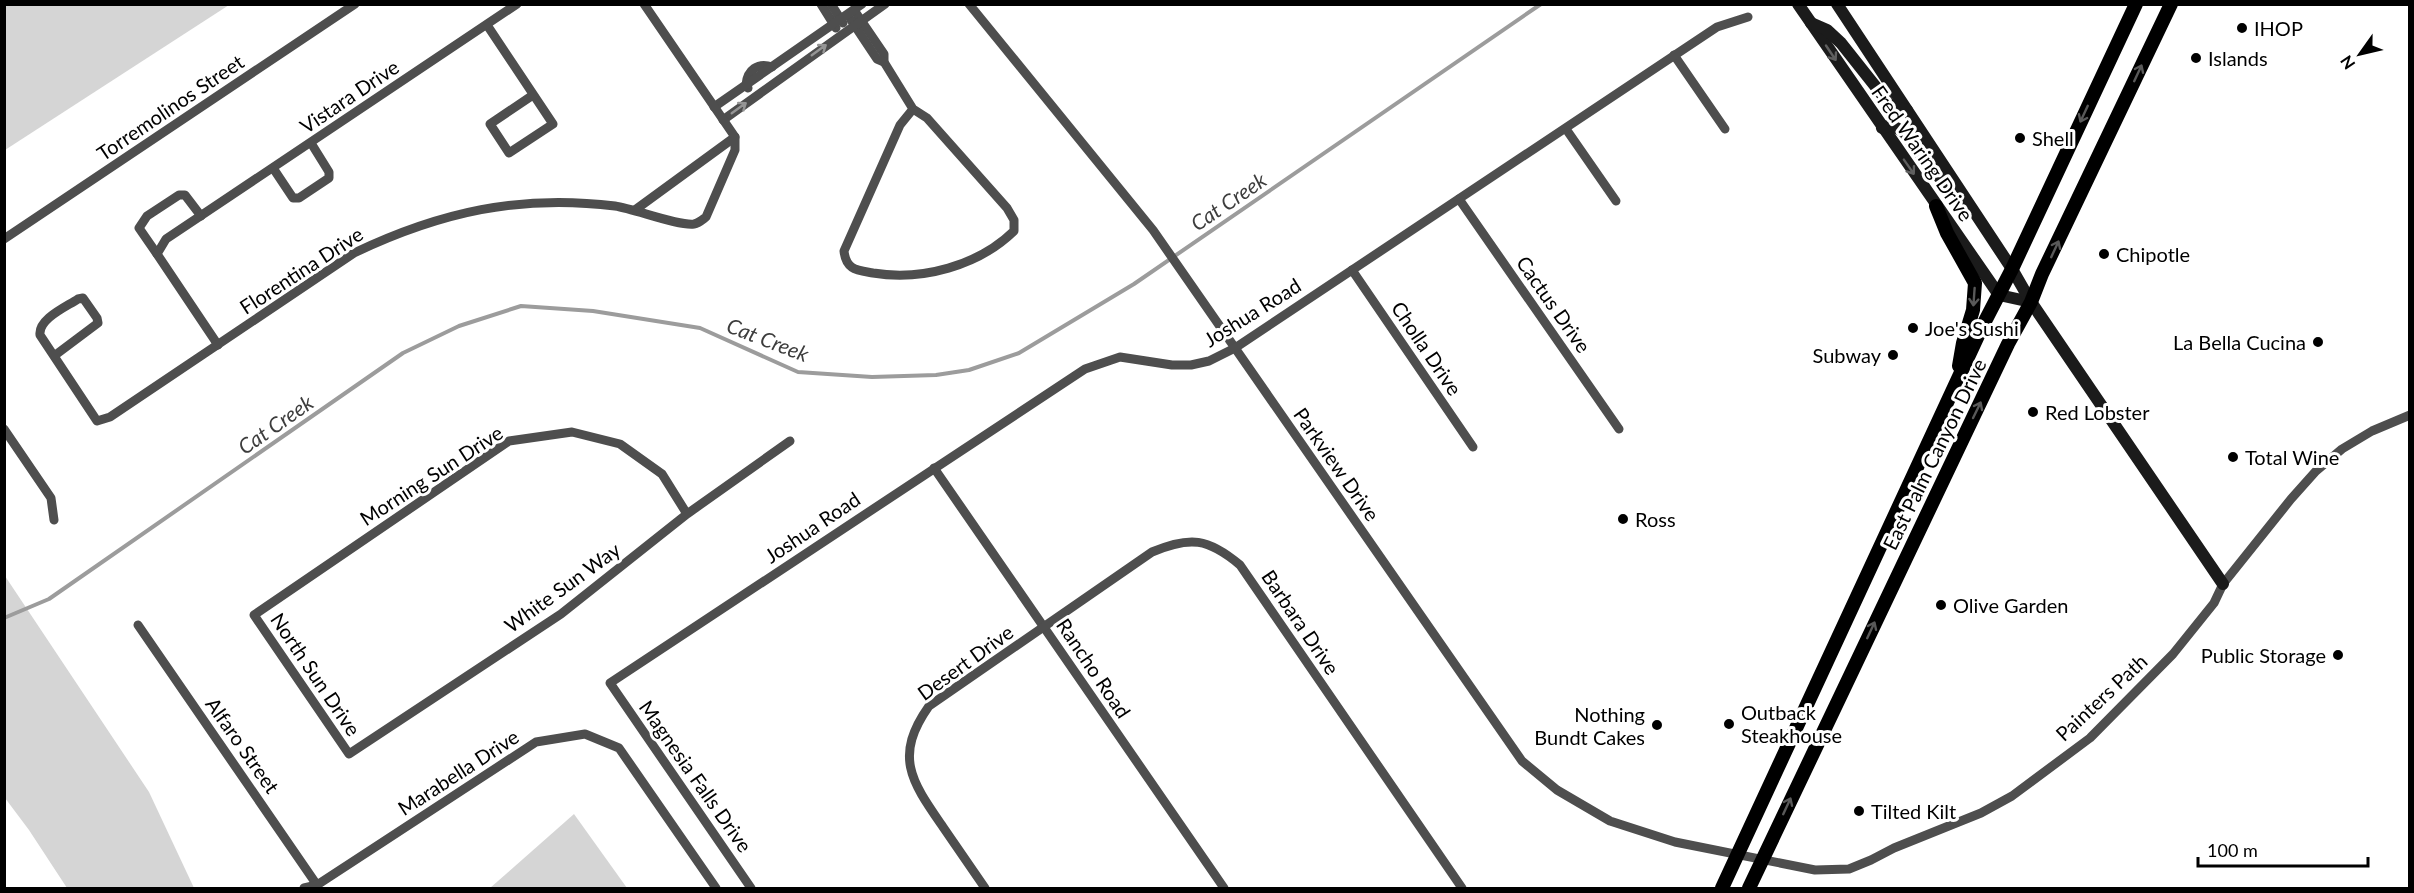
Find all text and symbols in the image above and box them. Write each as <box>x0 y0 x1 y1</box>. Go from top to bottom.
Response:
place label: IHOP <box>2254 16 2303 40</box>
marker: IHOP <box>2235 21 2249 35</box>
north arrow <box>2330 24 2390 84</box>
one-way arrow <box>811 44 827 56</box>
one-way arrow <box>1825 44 1837 61</box>
place label: Islands <box>2208 46 2268 70</box>
street label: Torremolinos Street <box>92 49 248 165</box>
marker: Islands <box>2189 51 2203 65</box>
text: N <box>2336 52 2358 73</box>
street label: Vistara Drive <box>295 54 403 138</box>
one-way arrow <box>2133 64 2145 82</box>
street label: Fred Waring Drive <box>1867 81 1979 225</box>
one-way arrow <box>730 102 746 114</box>
one-way arrow <box>2078 105 2090 123</box>
place label: Shell <box>2032 126 2074 150</box>
marker: Shell <box>2013 131 2027 145</box>
one-way arrow <box>1903 158 1915 175</box>
water label: Cat Creek <box>1185 166 1271 235</box>
street label: Florentina Drive <box>235 221 367 319</box>
one-way arrow <box>2049 240 2061 258</box>
place label: Chipotle <box>2116 242 2190 266</box>
marker: Chipotle <box>2097 247 2111 261</box>
street label: Cactus Drive <box>1512 251 1596 357</box>
street label: Joshua Road <box>1199 273 1305 351</box>
one-way arrow <box>1969 287 1980 307</box>
street label: Cholla Drive <box>1387 297 1467 399</box>
water label: Cat Creek <box>723 312 814 366</box>
place label: Joe's Sushi <box>1925 316 2019 340</box>
marker: Joe's Sushi <box>1906 321 1920 335</box>
place label: La Bella Cucina <box>2173 330 2306 354</box>
marker: La Bella Cucina <box>2311 335 2325 349</box>
place label: Subway <box>1813 343 1882 367</box>
marker: Subway <box>1886 348 1900 362</box>
street label: East Palm Canyon Drive <box>1877 354 1991 554</box>
water label: Cat Creek <box>233 389 318 459</box>
place label: Red Lobster <box>2045 400 2150 424</box>
one-way arrow <box>1972 401 1984 419</box>
street label: Parkview Drive <box>1289 403 1385 525</box>
marker: Red Lobster <box>2026 405 2040 419</box>
street label: Morning Sun Drive <box>355 420 507 530</box>
place label: Total Wine <box>2245 445 2339 469</box>
marker: Total Wine <box>2226 450 2240 464</box>
street label: Joshua Road <box>760 486 864 568</box>
place label: Ross <box>1635 507 1676 531</box>
marker: Ross <box>1616 512 1630 526</box>
street label: White Sun Way <box>500 537 625 637</box>
street label: Barbara Drive <box>1257 565 1345 679</box>
place label: Olive Garden <box>1953 593 2068 617</box>
marker: Olive Garden <box>1934 598 1948 612</box>
street label: North Sun Drive <box>266 608 366 740</box>
street label: Rancho Road <box>1052 614 1136 722</box>
street label: Desert Drive <box>913 619 1017 705</box>
one-way arrow <box>1865 622 1877 640</box>
place label: Public Storage <box>2201 643 2326 667</box>
marker: Public Storage <box>2331 648 2345 662</box>
street label: Painters Path <box>2050 649 2152 745</box>
street label: Alfaro Street <box>201 693 285 797</box>
street label: Magnesia Falls Drive <box>635 696 757 856</box>
place label: Outback Steakhouse <box>1741 700 1842 747</box>
place label: Nothing Bundt Cakes <box>1534 702 1645 749</box>
marker: Outback Steakhouse <box>1722 717 1736 731</box>
marker: Nothing Bundt Cakes <box>1650 718 1664 732</box>
street label: Marabella Drive <box>393 724 523 820</box>
one-way arrow <box>1782 798 1794 816</box>
place label: Tilted Kilt <box>1871 799 1956 823</box>
marker: Tilted Kilt <box>1852 804 1866 818</box>
scale bar <box>2198 830 2368 868</box>
text: 100 m <box>2207 839 2258 861</box>

